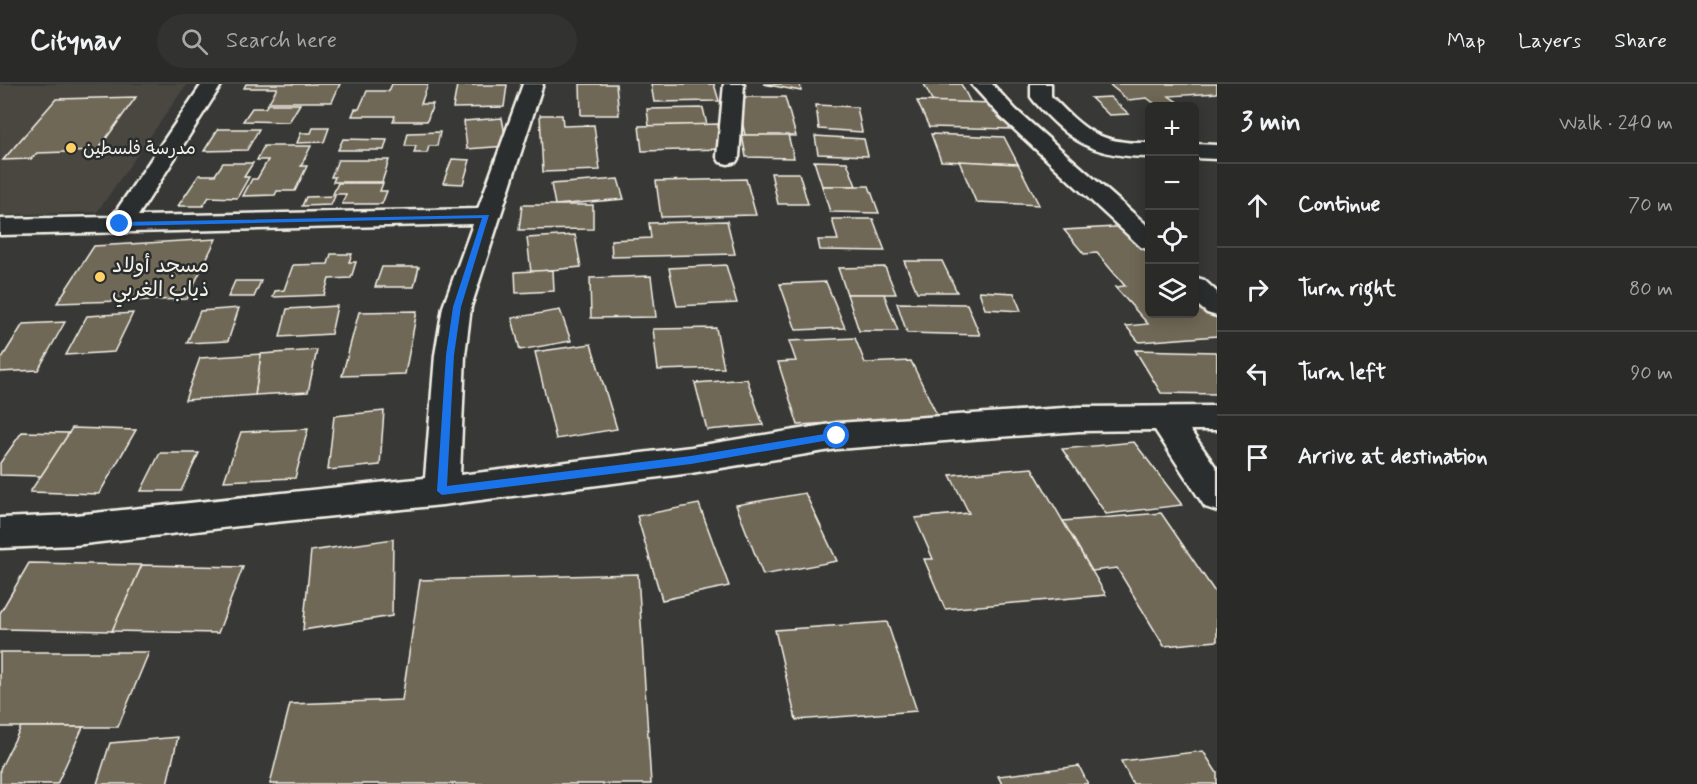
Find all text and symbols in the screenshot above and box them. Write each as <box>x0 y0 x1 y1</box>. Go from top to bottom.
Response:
search box <box>157 14 577 68</box>
text: Citynav <box>30 23 121 60</box>
icon: search <box>178 25 211 58</box>
text: Search here <box>226 27 337 55</box>
text: Map <box>1447 27 1485 55</box>
text: Layers <box>1518 27 1581 55</box>
text: Share <box>1614 27 1667 55</box>
map controls <box>1145 102 1199 318</box>
button: + <box>1145 102 1199 156</box>
text: 3 min <box>1241 106 1301 140</box>
text: Walk · 240 m <box>1559 110 1673 137</box>
place label: مدرسة فلسطين <box>83 137 196 161</box>
marker: مدرسة فلسطين <box>64 141 78 155</box>
button: − <box>1145 156 1199 210</box>
icon: ahead <box>1241 189 1274 222</box>
text: Continue <box>1298 191 1380 219</box>
text: 70 m <box>1628 192 1673 219</box>
route end <box>106 210 132 236</box>
button: locate <box>1145 210 1199 264</box>
place label: مسجد أولاد ذياب الغربي <box>112 252 209 308</box>
button: layers <box>1145 264 1199 318</box>
marker: مسجد أولاد ذياب الغربي <box>93 270 107 284</box>
icon: right <box>1241 273 1274 306</box>
text: Turn right <box>1298 275 1396 303</box>
text: 80 m <box>1629 276 1673 303</box>
icon: left <box>1241 357 1274 390</box>
text: Turn left <box>1298 359 1386 387</box>
text: 90 m <box>1630 360 1673 387</box>
route start <box>823 422 849 448</box>
icon: arrive <box>1241 441 1274 474</box>
text: Arrive at destination <box>1298 443 1488 471</box>

